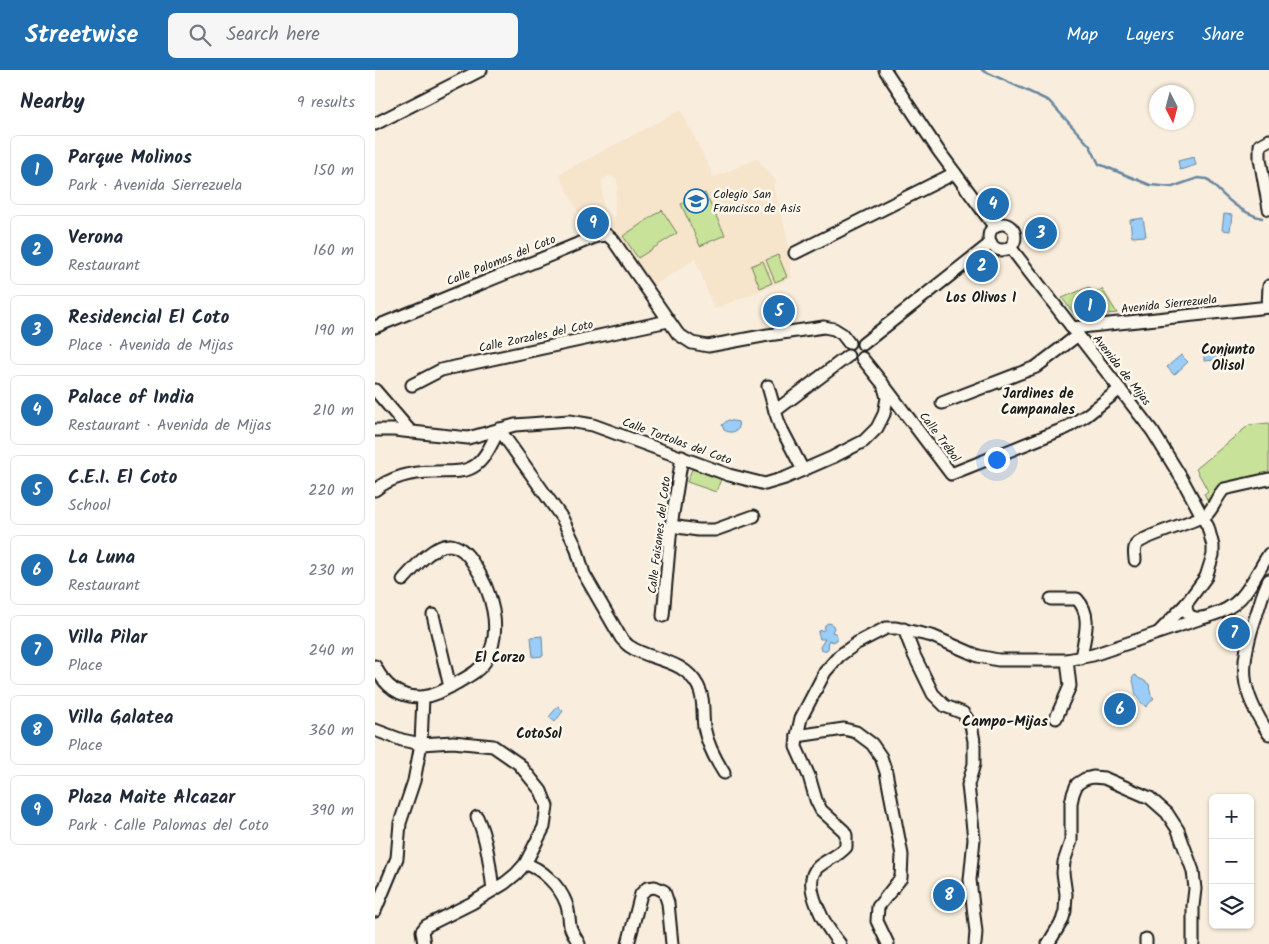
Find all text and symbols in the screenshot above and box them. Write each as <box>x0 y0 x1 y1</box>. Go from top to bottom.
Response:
search box <box>168 13 518 58</box>
text: Streetwise <box>25 16 138 55</box>
text: Search here <box>226 20 320 50</box>
icon: search <box>186 21 214 49</box>
text: Map <box>1067 21 1098 50</box>
text: Layers <box>1126 21 1174 50</box>
text: Share <box>1202 21 1244 50</box>
north arrow <box>1149 85 1194 130</box>
text: Nearby <box>20 86 85 119</box>
text: 9 results <box>297 90 355 115</box>
text: Parque Molinos <box>68 143 192 173</box>
text: 1 <box>35 158 39 183</box>
text: 150 m <box>313 158 354 183</box>
text: Park · Avenida Sierrezuela <box>68 173 242 198</box>
place label: Colegio San Francisco de Asis <box>713 185 801 218</box>
pin: 4 <box>977 185 1009 223</box>
school or university icon: Colegio San Francisco de Asis <box>683 188 709 214</box>
pin: 9 <box>577 204 609 242</box>
pin: 3 <box>1025 214 1057 252</box>
text: Verona <box>68 223 123 253</box>
street label: Calle Palomas del Coto <box>444 230 559 291</box>
text: 2 <box>32 238 42 263</box>
text: 160 m <box>313 238 354 263</box>
pin: 2 <box>966 247 998 285</box>
text: Restaurant <box>68 253 140 278</box>
district label: Los Olivos I <box>946 287 1016 309</box>
pin: 1 <box>1074 287 1106 325</box>
street label: Avenida Sierrezuela <box>1120 290 1218 319</box>
pin: 5 <box>763 292 795 330</box>
text: Residencial El Coto <box>68 303 229 333</box>
street label: Calle Zorzales del Coto <box>477 315 595 358</box>
text: 3 <box>33 318 41 343</box>
text: 190 m <box>314 318 354 343</box>
street label: Avenida de Mijas <box>1088 331 1155 410</box>
text: Place · Avenida de Mijas <box>68 333 233 358</box>
district label: Conjunto Olisol <box>1201 339 1255 377</box>
text: Palace of India <box>68 383 194 413</box>
district label: Jardines de Campanales <box>1001 383 1075 421</box>
text: 4 <box>33 398 41 423</box>
text: 210 m <box>313 398 354 423</box>
street label: Calle Trébol <box>914 408 965 467</box>
text: Restaurant · Avenida de Mijas <box>68 413 271 438</box>
street label: Calle Tortolas del Coto <box>619 413 734 470</box>
your location <box>984 447 1010 473</box>
text: C.E.I. El Coto <box>68 463 177 493</box>
street label: Calle Faisanes del Coto <box>643 475 676 595</box>
text: 5 <box>33 478 41 503</box>
text: 220 m <box>308 478 354 503</box>
text: School <box>68 493 111 518</box>
text: La Luna <box>68 543 135 573</box>
text: 6 <box>33 558 41 583</box>
text: 230 m <box>308 558 354 583</box>
text: Restaurant <box>68 573 140 598</box>
pin: 7 <box>1218 614 1250 652</box>
text: Villa Pilar <box>68 623 147 653</box>
text: 7 <box>33 638 41 663</box>
text: 240 m <box>309 638 354 663</box>
district label: El Corzo <box>475 647 526 669</box>
text: Place <box>68 653 102 678</box>
pin: 6 <box>1104 690 1136 728</box>
text: Villa Galatea <box>68 703 173 733</box>
district label: Campo-Mijas <box>962 710 1048 734</box>
text: 8 <box>32 718 42 743</box>
text: 360 m <box>309 718 354 743</box>
district label: CotoSol <box>516 723 562 745</box>
text: Place <box>68 733 102 758</box>
text: Plaza Maite Alcazar <box>68 783 235 813</box>
map controls <box>1209 794 1254 929</box>
button: + <box>1209 794 1254 839</box>
text: 9 <box>33 798 41 823</box>
text: 390 m <box>310 798 354 823</box>
text: Park · Calle Palomas del Coto <box>68 813 269 838</box>
button: − <box>1209 839 1254 884</box>
pin: 8 <box>933 876 965 914</box>
button: layers <box>1209 884 1254 929</box>

